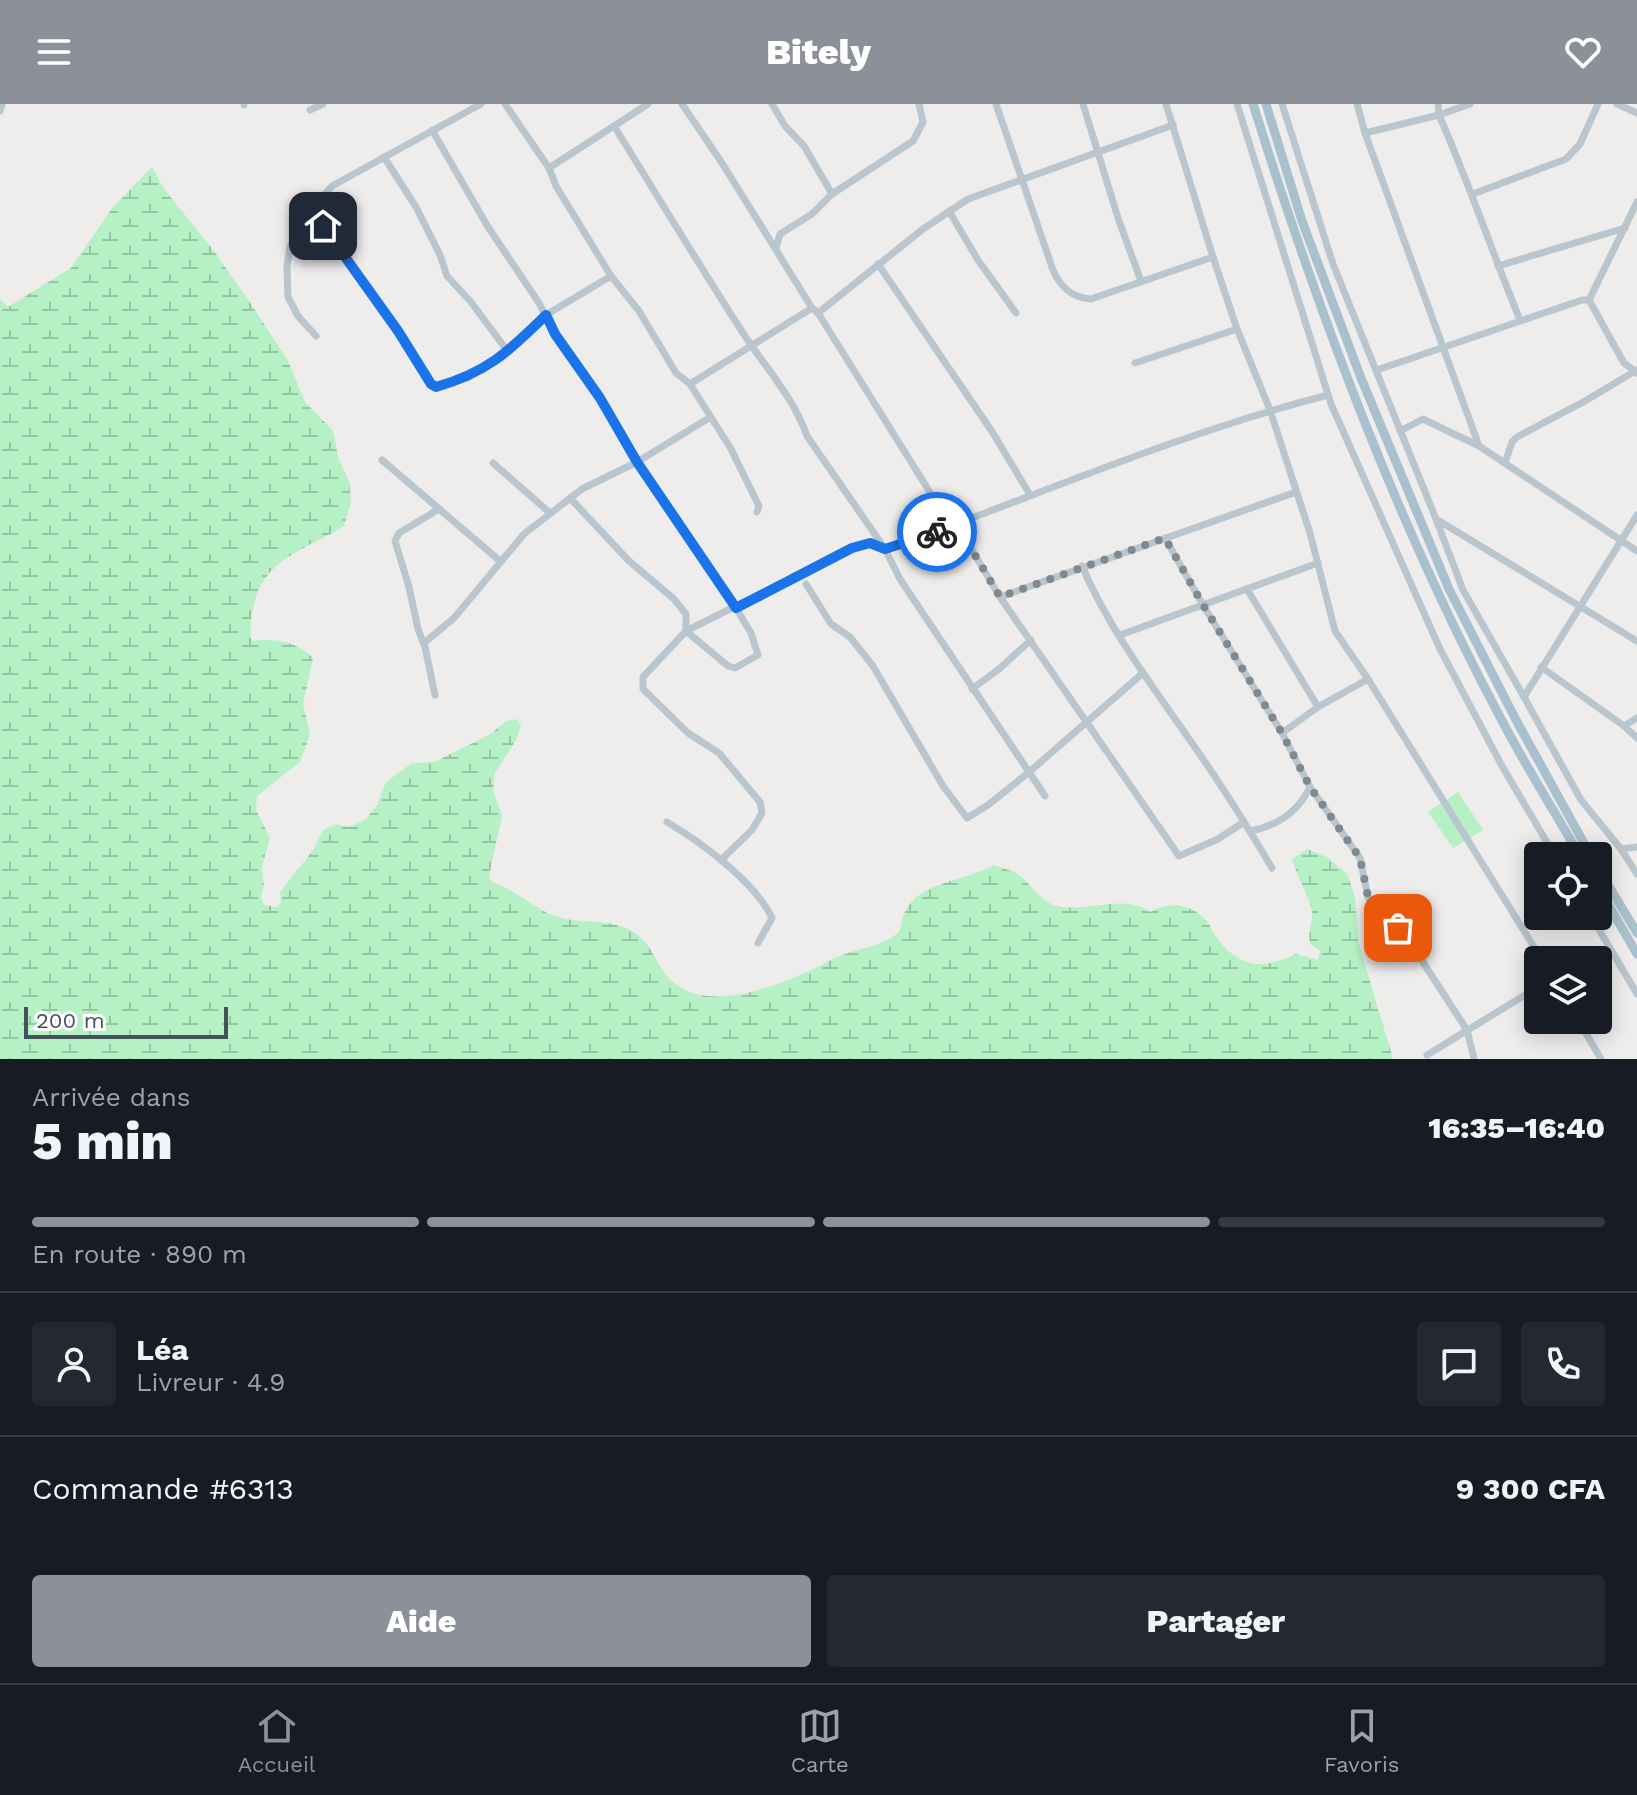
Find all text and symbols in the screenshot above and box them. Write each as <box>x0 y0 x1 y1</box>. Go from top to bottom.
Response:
icon: menu <box>32 30 76 74</box>
icon: heart <box>1561 30 1605 74</box>
text: Bitely <box>766 31 871 73</box>
pin <box>289 192 357 260</box>
icon: home <box>301 204 345 248</box>
courier <box>897 492 977 572</box>
icon: bike <box>915 510 959 554</box>
map controls <box>1524 842 1612 1034</box>
button: locate <box>1524 842 1612 930</box>
pin <box>1364 894 1432 962</box>
icon: bag <box>1376 906 1420 950</box>
button: layers <box>1524 946 1612 1034</box>
scale bar <box>24 1003 228 1039</box>
text: 200 m <box>36 1008 105 1033</box>
text: Arrivée dans <box>32 1082 191 1112</box>
text: 16:35–16:40 <box>1428 1110 1605 1145</box>
text: 5 min <box>32 1111 173 1172</box>
text: En route · 890 m <box>32 1239 247 1269</box>
button: person <box>32 1322 116 1406</box>
button: chat <box>1417 1322 1501 1406</box>
button: phone <box>1521 1322 1605 1406</box>
text: Léa <box>136 1332 189 1367</box>
text: Livreur · 4.9 <box>136 1367 285 1397</box>
text: Commande #6313 <box>32 1471 294 1506</box>
text: 9 300 CFA <box>1456 1471 1605 1506</box>
button: Aide <box>32 1575 811 1667</box>
button: Partager <box>827 1575 1605 1667</box>
tab: Accueil <box>238 1704 315 1777</box>
tab: Carte <box>791 1704 849 1777</box>
tab: Favoris <box>1324 1704 1399 1777</box>

